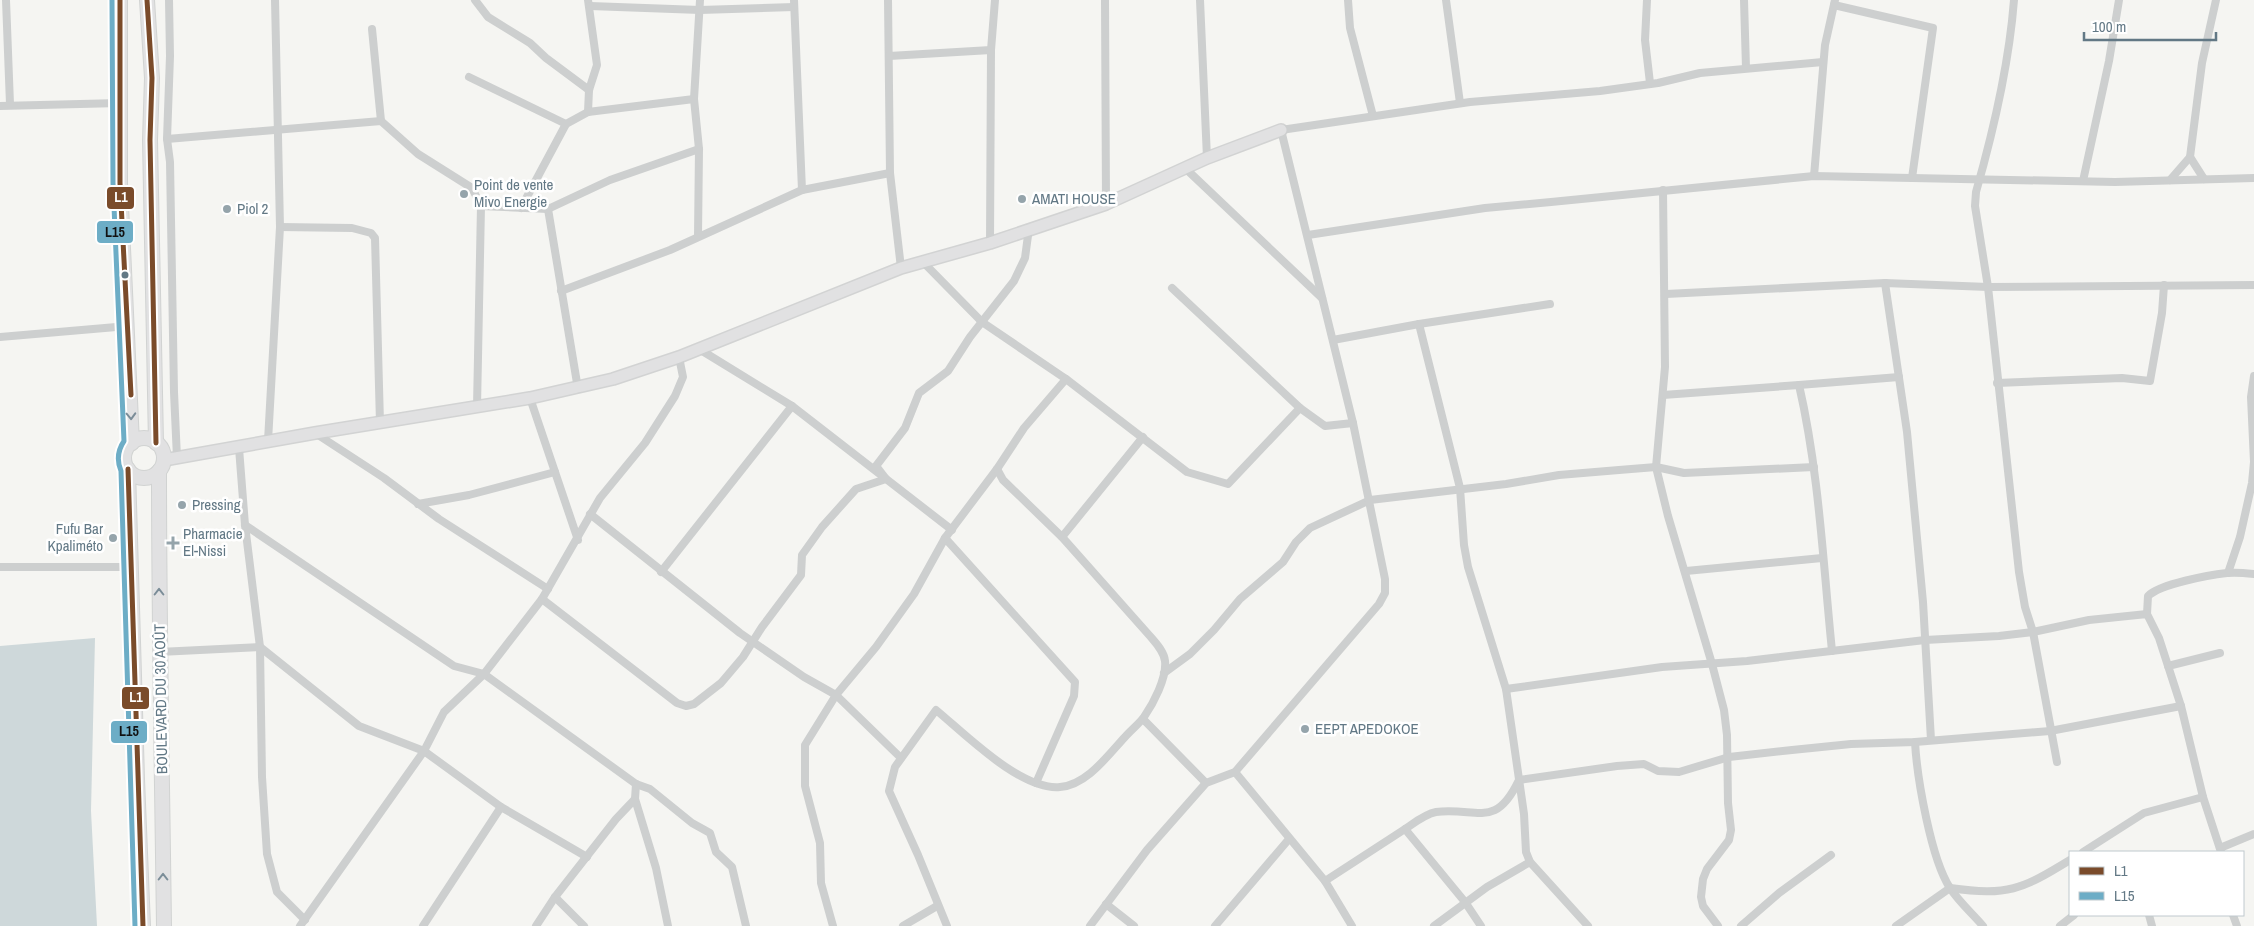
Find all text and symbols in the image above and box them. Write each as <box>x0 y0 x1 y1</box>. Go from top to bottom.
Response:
scale bar <box>2084 10 2216 42</box>
text: 100 m <box>2092 16 2126 37</box>
place label: Point de vente Mivo Energie <box>474 174 553 212</box>
line badge: L1 <box>106 186 135 210</box>
text: L1 <box>114 188 128 206</box>
marker: Point de vente Mivo Energie <box>458 188 470 200</box>
place label: AMATI HOUSE <box>1031 188 1116 209</box>
marker: AMATI HOUSE <box>1016 193 1028 205</box>
place label: Piol 2 <box>237 198 269 219</box>
marker: Piol 2 <box>221 203 233 215</box>
line badge: L15 <box>96 220 134 244</box>
text: L15 <box>105 223 125 241</box>
unlabelled marker <box>120 270 130 280</box>
one-way arrow <box>126 412 137 420</box>
place label: Pressing <box>192 494 241 515</box>
marker: Pressing <box>176 499 188 511</box>
place label: Fufu Bar Kpaliméto <box>48 518 103 556</box>
place label: Pharmacie El-Nissi <box>183 523 243 561</box>
marker: Fufu Bar Kpaliméto <box>107 532 119 544</box>
marker: Pharmacie El-Nissi <box>167 537 179 549</box>
one-way arrow <box>154 588 164 596</box>
street label: BOULEVARD DU 30 AOÛT <box>149 623 172 774</box>
line badge: L1 <box>121 686 150 710</box>
text: L1 <box>129 688 143 706</box>
place label: EEPT APEDOKOE <box>1315 718 1419 739</box>
line badge: L15 <box>110 720 148 744</box>
text: L15 <box>119 722 139 740</box>
marker: EEPT APEDOKOE <box>1299 723 1311 735</box>
legend <box>2069 851 2244 916</box>
text: L1 <box>2114 860 2128 881</box>
one-way arrow <box>158 873 168 881</box>
text: L15 <box>2114 885 2135 906</box>

